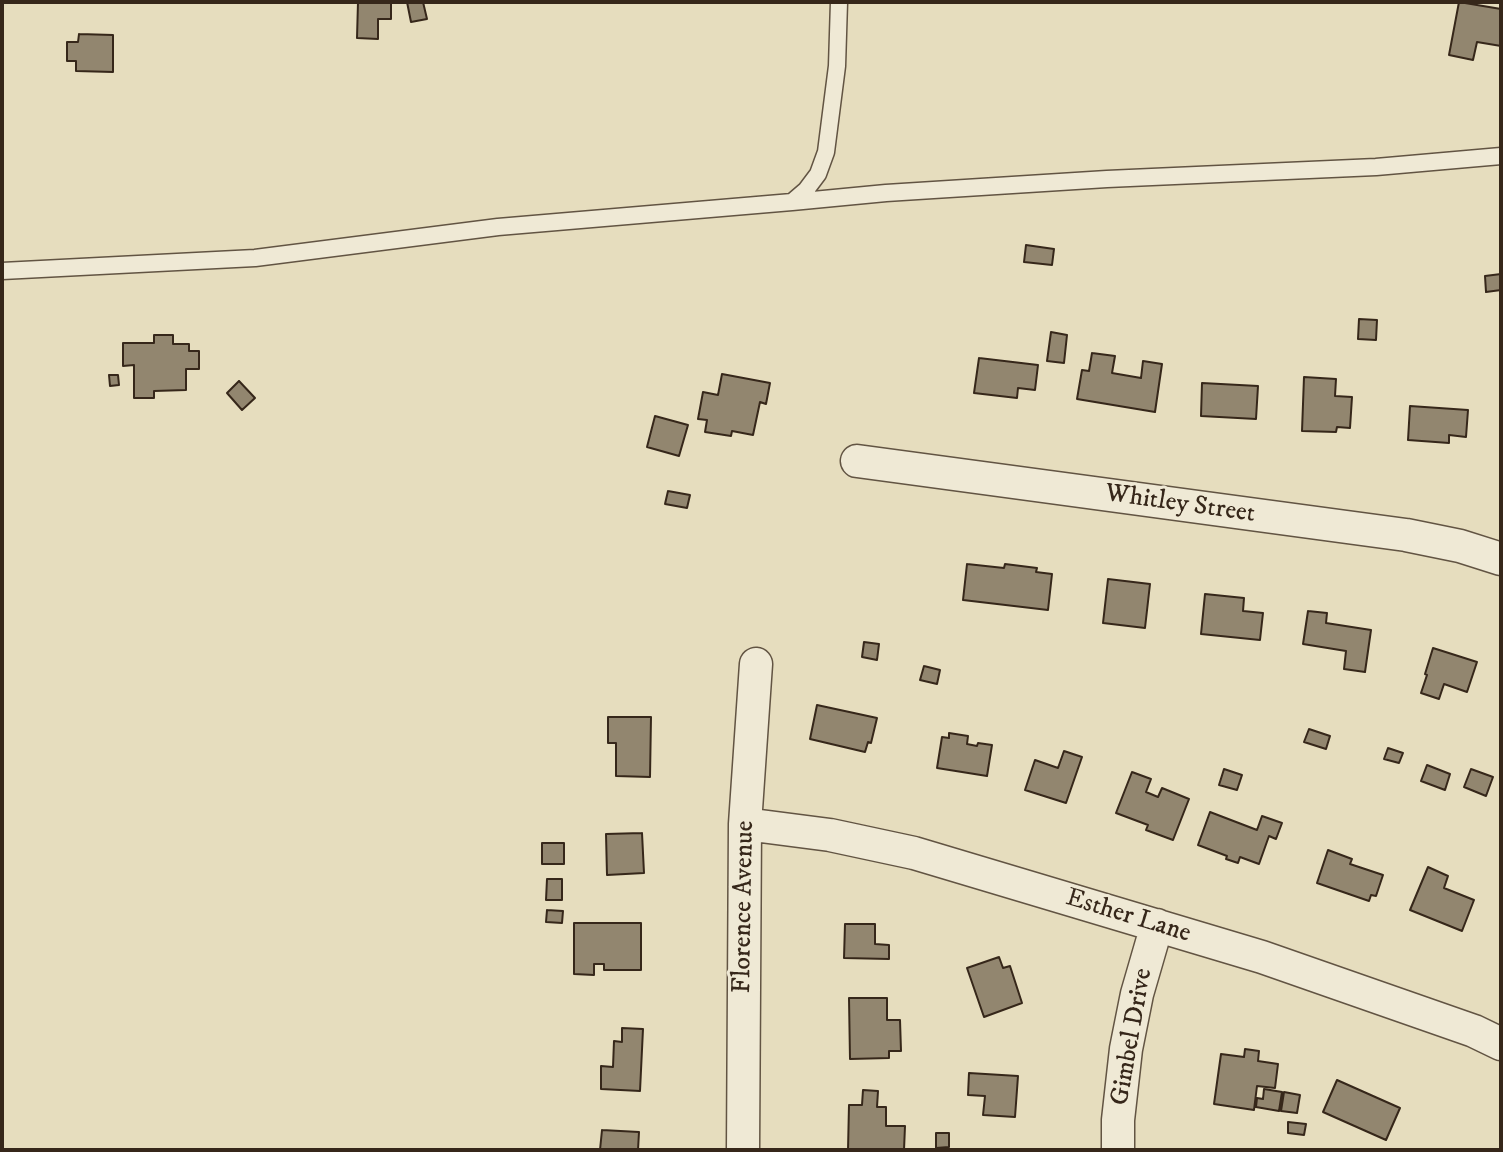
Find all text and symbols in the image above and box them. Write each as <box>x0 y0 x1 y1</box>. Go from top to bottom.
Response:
street label: Whitley Street <box>1103 479 1257 531</box>
street label: Florence Avenue <box>728 820 762 994</box>
street label: Esther Lane <box>1062 883 1194 951</box>
street label: Gimbel Drive <box>1106 966 1160 1108</box>

